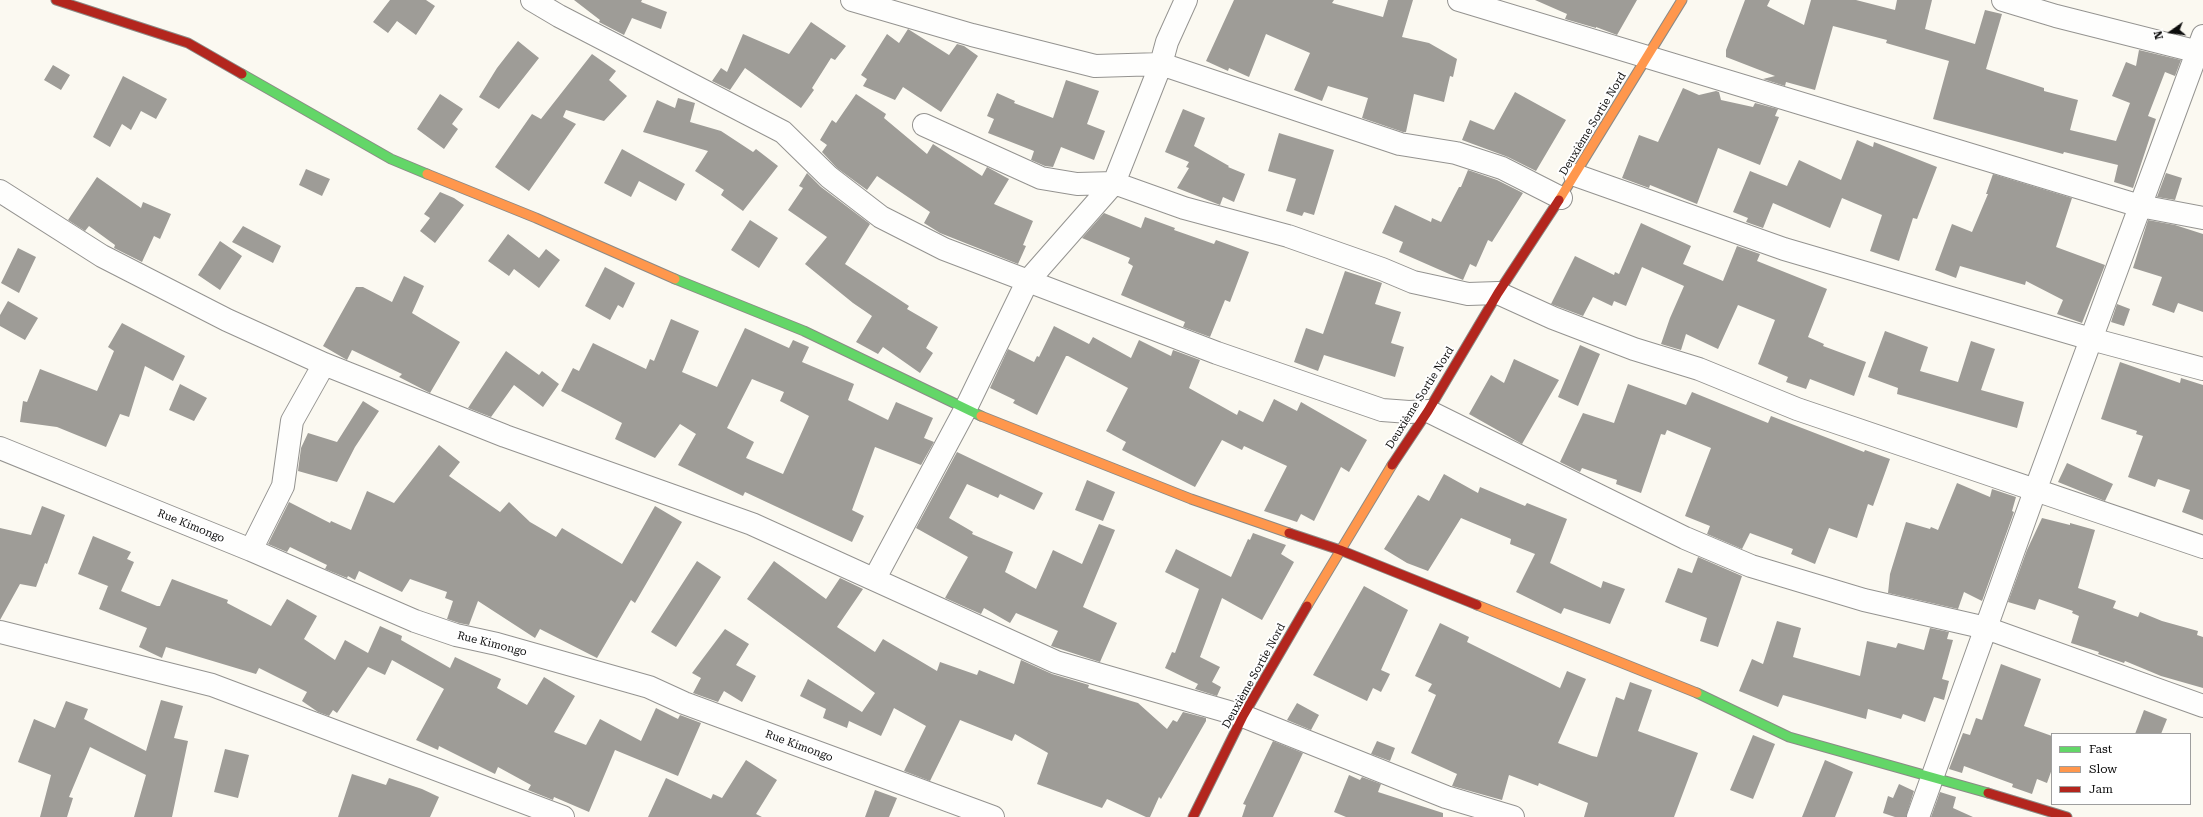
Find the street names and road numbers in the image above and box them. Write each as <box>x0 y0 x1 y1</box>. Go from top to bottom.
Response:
street label: Deuxième Sortie Nord <box>1557 70 1629 178</box>
street label: Deuxième Sortie Nord <box>1383 344 1457 452</box>
street label: Rue Kimongo <box>156 507 226 545</box>
street label: Deuxième Sortie Nord <box>1220 621 1288 731</box>
street label: Rue Kimongo <box>456 629 528 659</box>
street label: Rue Kimongo <box>763 728 835 764</box>

